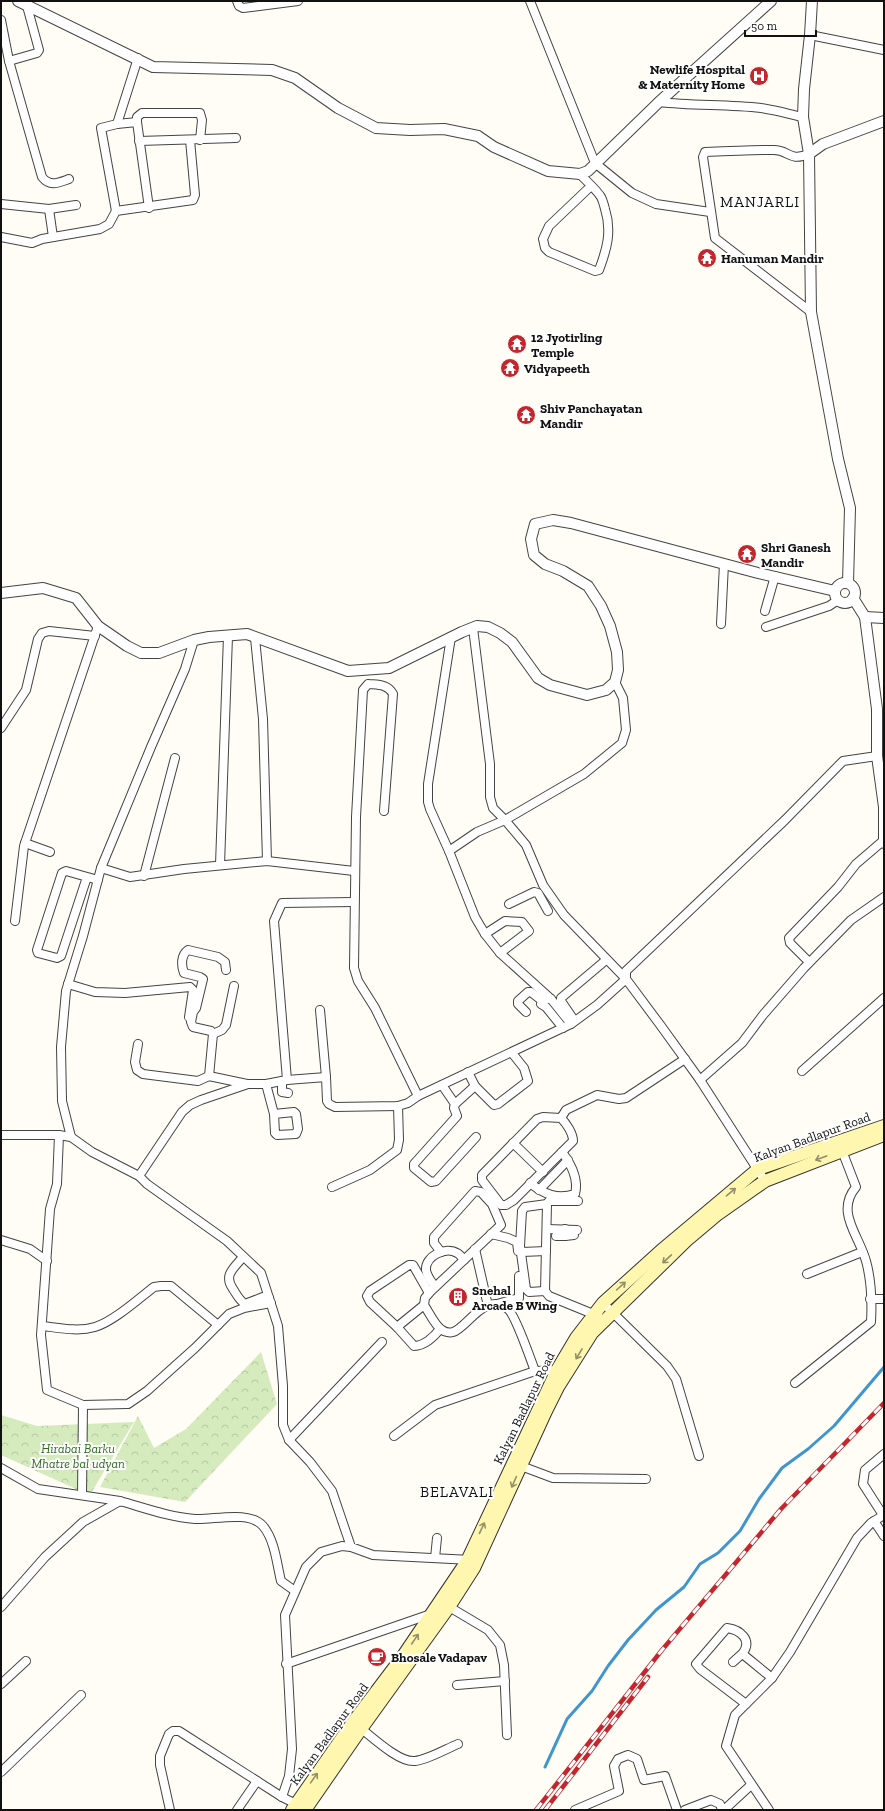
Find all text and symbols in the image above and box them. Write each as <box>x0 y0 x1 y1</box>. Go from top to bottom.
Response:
scale bar <box>745 12 816 38</box>
text: 50 m <box>751 19 778 33</box>
place label: Newlife Hospital & Maternity Home <box>638 62 746 92</box>
hospital icon: Newlife Hospital & Maternity Home <box>748 65 770 87</box>
district label: MANJARLI <box>720 193 800 211</box>
temple icon: Hanuman Mandir <box>696 247 718 269</box>
place label: Hanuman Mandir <box>721 251 824 266</box>
place label: 12 Jyotirling Temple <box>531 330 603 360</box>
temple icon: 12 Jyotirling Temple <box>506 333 528 355</box>
temple icon: Vidyapeeth <box>499 357 521 379</box>
place label: Vidyapeeth <box>524 361 590 376</box>
place label: Shiv Panchayatan Mandir <box>540 401 643 431</box>
temple icon: Shiv Panchayatan Mandir <box>515 404 537 426</box>
place label: Shri Ganesh Mandir <box>761 540 831 570</box>
temple icon: Shri Ganesh Mandir <box>736 543 758 565</box>
street label: Kalyan Badlapur Road <box>752 1109 872 1165</box>
one-way arrow <box>816 1155 828 1163</box>
one-way arrow <box>725 1188 736 1197</box>
one-way arrow <box>662 1254 672 1264</box>
one-way arrow <box>616 1282 627 1291</box>
place label: Snehal Arcade B Wing <box>472 1283 558 1313</box>
building icon: Snehal Arcade B Wing <box>447 1286 469 1308</box>
one-way arrow <box>575 1348 583 1360</box>
street label: Kalyan Badlapur Road <box>490 1350 558 1466</box>
park label: Hirabai Barku Mhatre bal udyan <box>31 1441 125 1471</box>
one-way arrow <box>510 1476 518 1488</box>
district label: BELAVALI <box>420 1483 494 1501</box>
one-way arrow <box>479 1522 486 1534</box>
one-way arrow <box>410 1633 419 1644</box>
cafe icon: Bhosale Vadapav <box>366 1646 388 1668</box>
place label: Bhosale Vadapav <box>391 1650 487 1665</box>
street label: Kalyan Badlapur Road <box>287 1680 371 1788</box>
one-way arrow <box>310 1773 318 1784</box>

